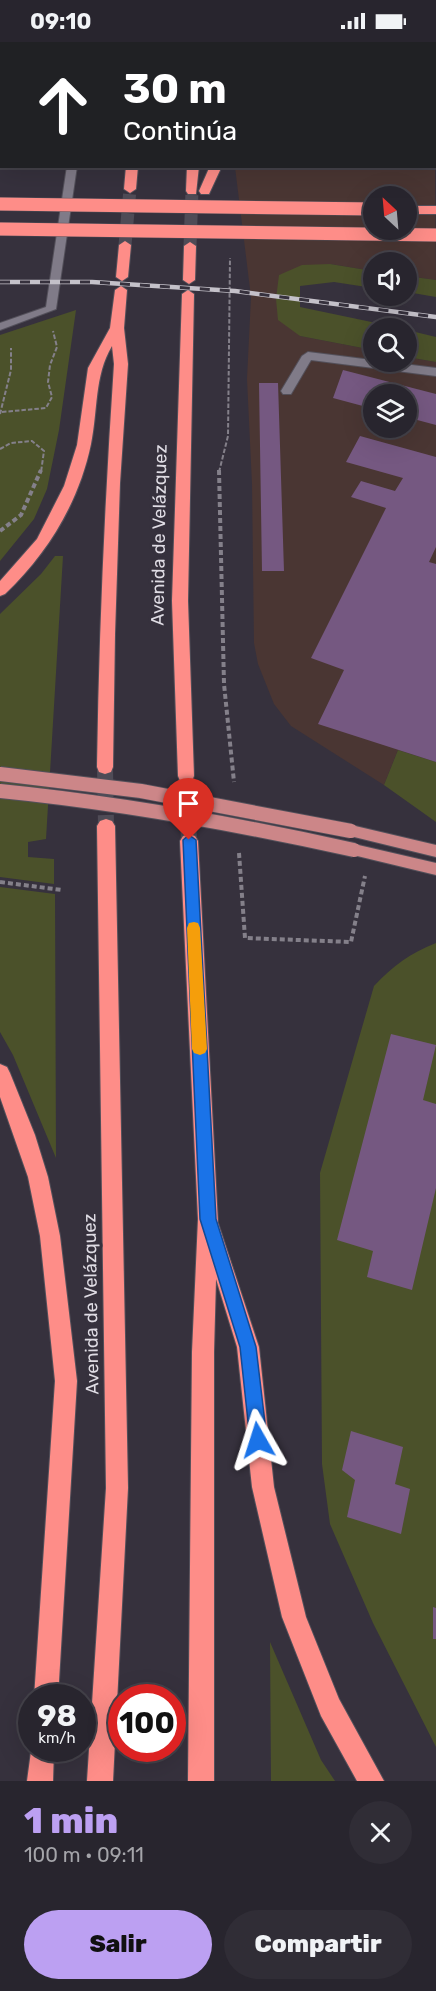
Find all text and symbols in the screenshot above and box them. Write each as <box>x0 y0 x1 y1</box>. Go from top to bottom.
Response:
text: 09:10 <box>30 8 91 35</box>
text: 30 m <box>123 64 227 114</box>
icon: ahead <box>24 66 102 144</box>
text: Continúa <box>123 115 237 147</box>
north arrow <box>363 186 417 240</box>
map controls <box>363 186 417 438</box>
button: sound <box>363 252 417 306</box>
button: search <box>363 318 417 372</box>
button: layers <box>363 384 417 438</box>
street label: Avenida de Velázquez <box>146 444 172 626</box>
pin <box>163 778 214 840</box>
icon: arrive <box>172 787 205 820</box>
street label: Avenida de Velázquez <box>78 1213 104 1395</box>
position arrow <box>226 1408 290 1472</box>
speed limit sign: 100 <box>108 1684 186 1762</box>
text: 98 <box>37 1698 77 1734</box>
text: km/h <box>38 1729 76 1747</box>
text: 1 min <box>24 1799 118 1842</box>
button: close <box>349 1801 412 1864</box>
text: 100 m · 09:11 <box>24 1843 144 1867</box>
button: Salir <box>24 1910 212 1979</box>
button: Compartir <box>224 1910 412 1979</box>

